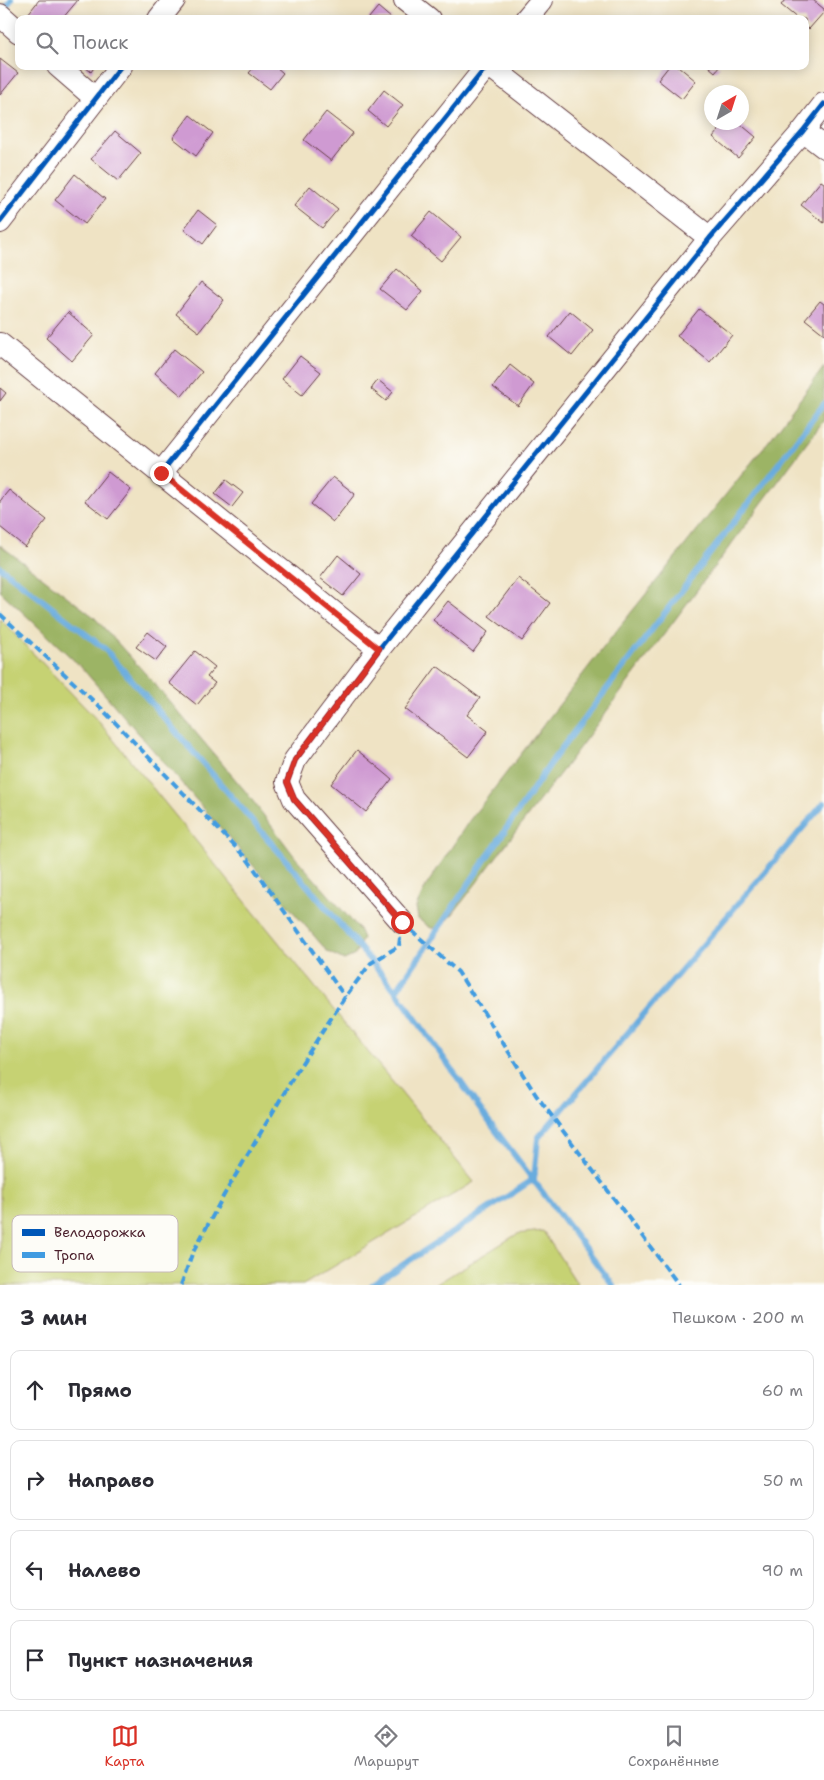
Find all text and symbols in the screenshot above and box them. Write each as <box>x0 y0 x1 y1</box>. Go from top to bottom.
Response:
search box <box>15 15 809 70</box>
icon: search <box>33 29 61 57</box>
text: Поиск <box>73 30 128 55</box>
north arrow <box>704 85 749 130</box>
route end <box>150 462 173 485</box>
route start <box>391 911 414 934</box>
legend <box>12 1215 178 1272</box>
text: Велодорожка <box>54 1223 146 1241</box>
text: Тропа <box>54 1246 95 1264</box>
text: 3 мин <box>20 1304 87 1332</box>
text: Пешком · 200 m <box>673 1307 804 1328</box>
icon: ahead <box>21 1376 49 1404</box>
text: Прямо <box>68 1378 132 1403</box>
text: 60 m <box>762 1380 803 1401</box>
icon: right <box>21 1466 49 1494</box>
text: Направо <box>68 1468 154 1493</box>
text: 50 m <box>763 1470 803 1491</box>
icon: left <box>21 1556 49 1584</box>
text: Налево <box>68 1558 141 1583</box>
text: 90 m <box>762 1560 803 1581</box>
icon: arrive <box>21 1646 49 1674</box>
text: Пункт назначения <box>68 1648 253 1673</box>
tab: Карта <box>105 1722 145 1770</box>
tab: Маршрут <box>354 1722 419 1770</box>
tab: Сохранённые <box>628 1722 719 1770</box>

